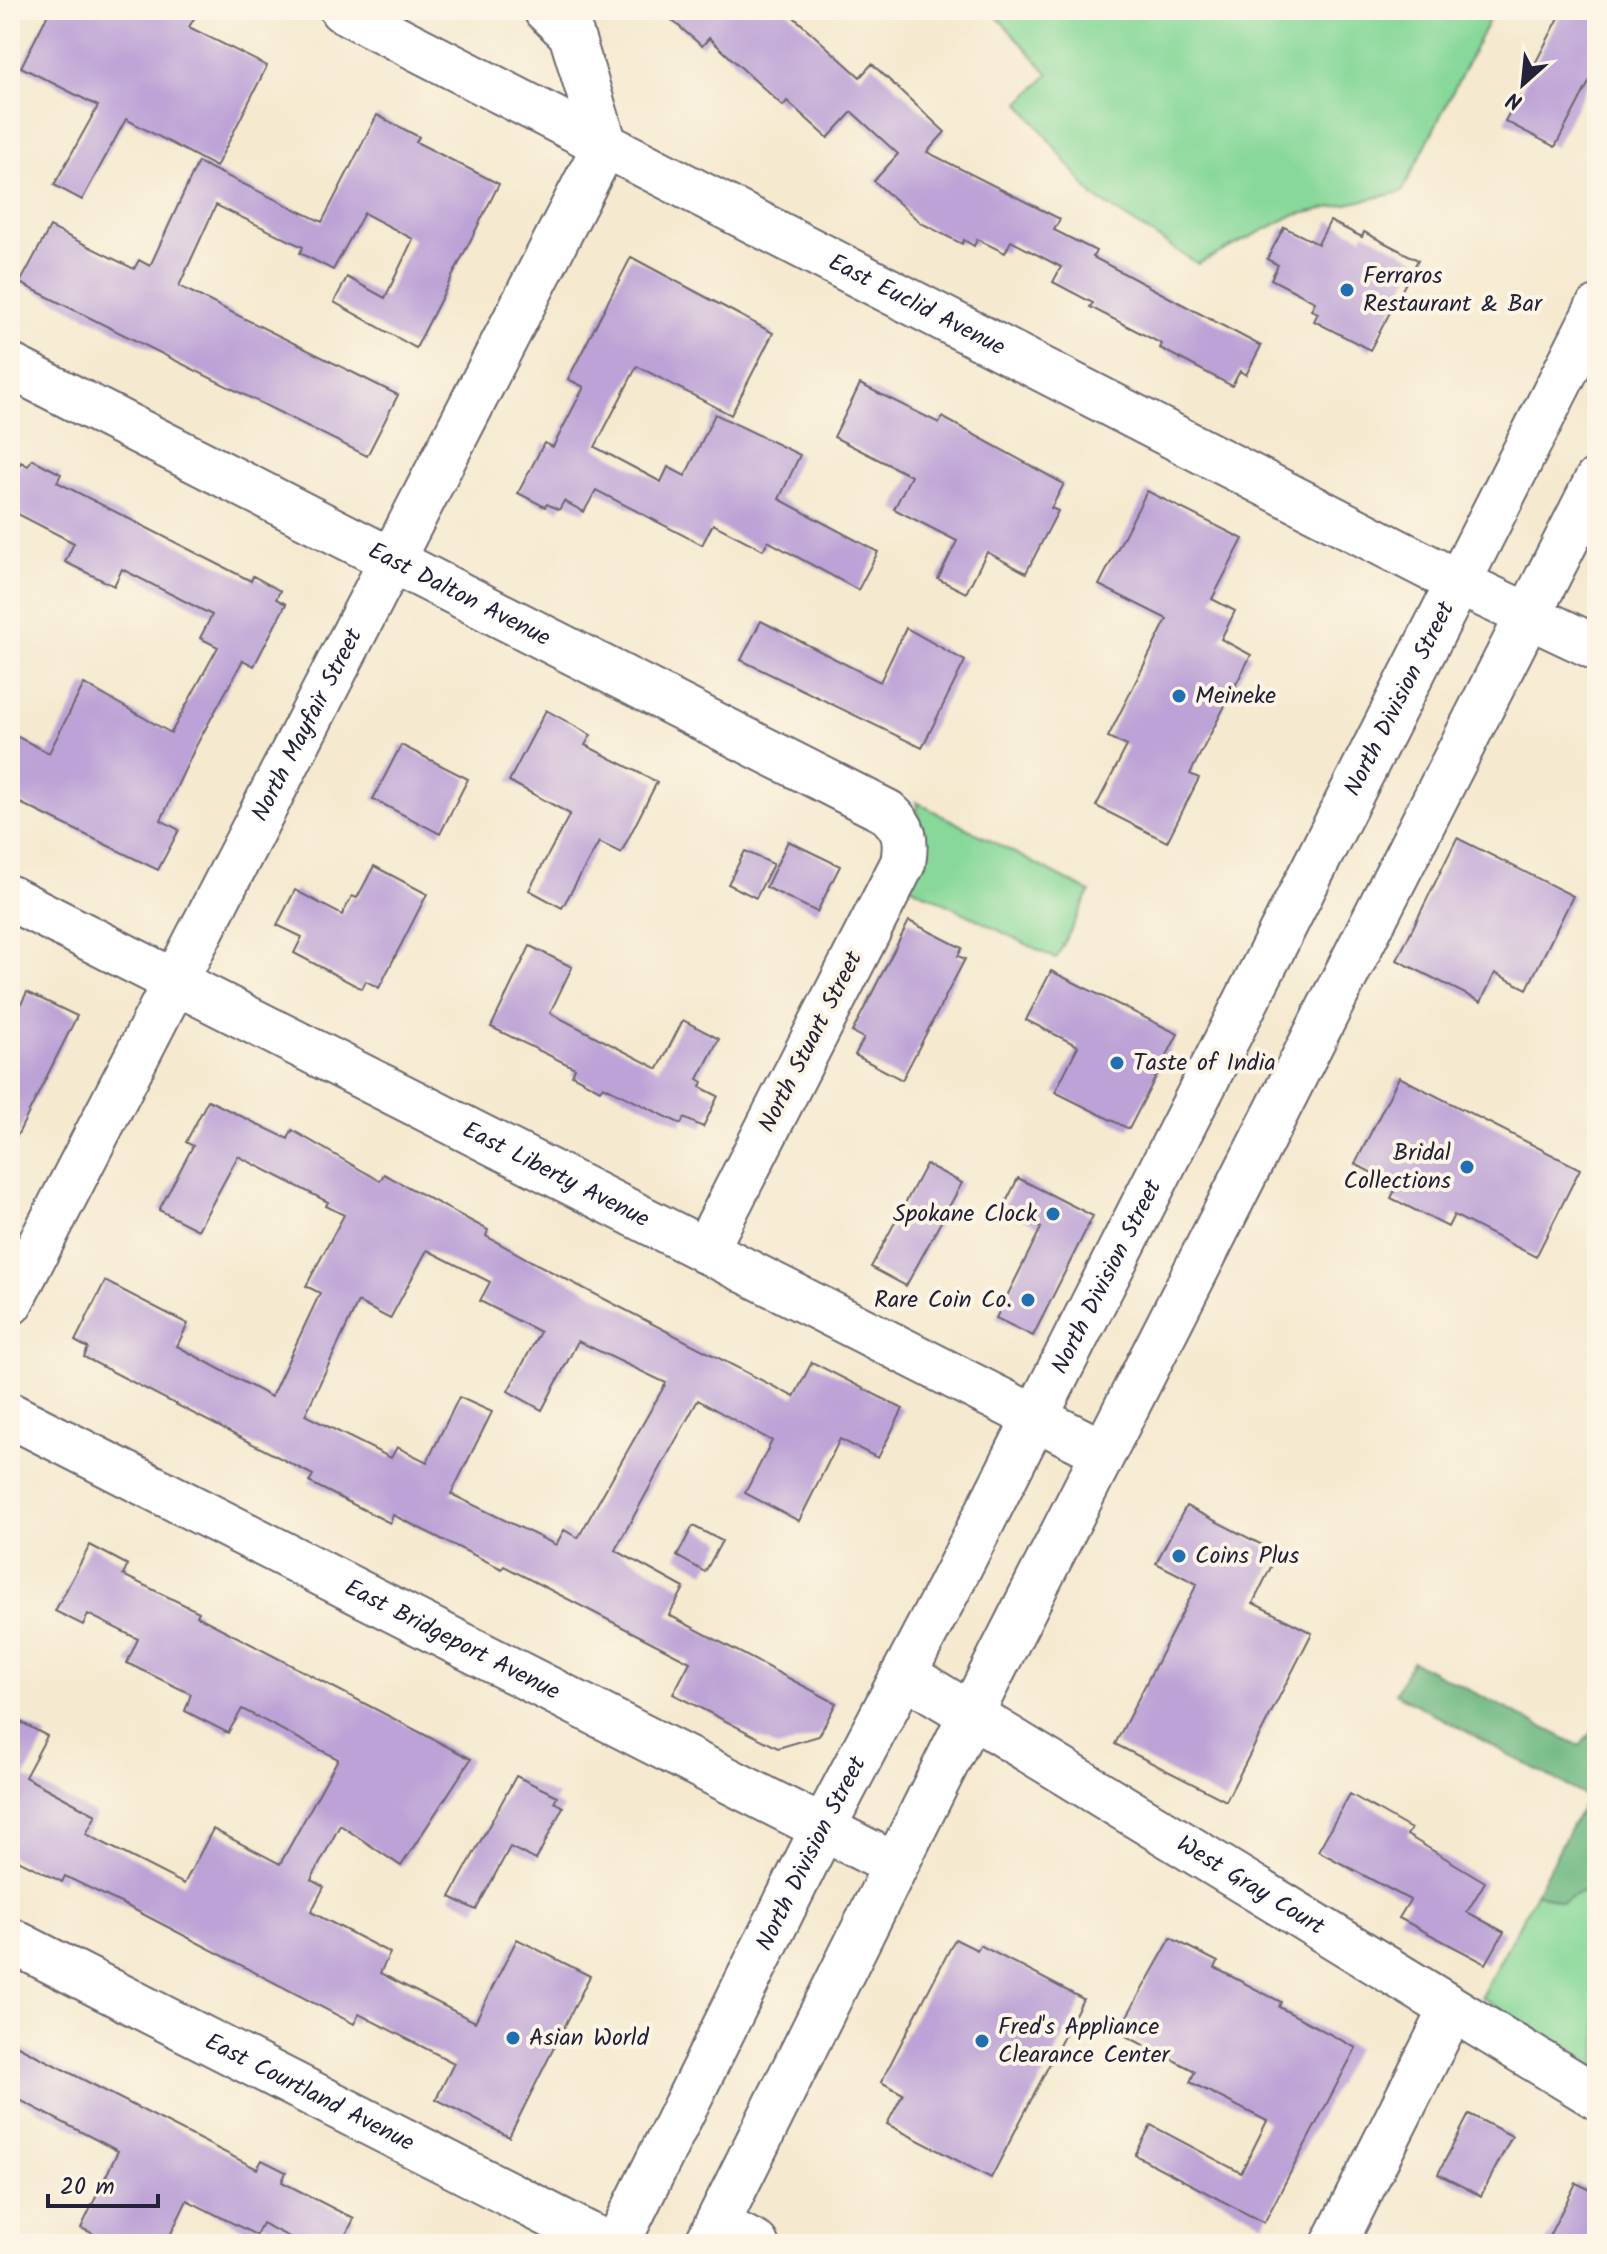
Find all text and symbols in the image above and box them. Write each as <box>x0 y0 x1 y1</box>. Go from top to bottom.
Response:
north arrow <box>1483 44 1563 124</box>
text: N <box>1501 81 1529 118</box>
street label: East Euclid Avenue <box>821 243 1012 367</box>
place label: Ferraros Restaurant & Bar <box>1363 257 1544 324</box>
marker: Ferraros Restaurant & Bar <box>1338 281 1356 299</box>
street label: East Dalton Avenue <box>361 532 558 657</box>
street label: North Division Street <box>1334 594 1466 803</box>
street label: North Mayfair Street <box>241 621 373 828</box>
place label: Meineke <box>1195 677 1276 716</box>
marker: Meineke <box>1170 687 1188 705</box>
street label: North Stuart Street <box>748 944 874 1140</box>
place label: Taste of India <box>1133 1044 1276 1083</box>
marker: Taste of India <box>1108 1054 1126 1072</box>
street label: East Liberty Avenue <box>455 1111 657 1239</box>
place label: Bridal Collections <box>1344 1134 1451 1201</box>
marker: Bridal Collections <box>1458 1158 1476 1176</box>
street label: North Division Street <box>1041 1172 1173 1381</box>
place label: Spokane Clock <box>893 1195 1038 1234</box>
marker: Spokane Clock <box>1044 1205 1062 1223</box>
place label: Rare Coin Co. <box>874 1281 1012 1320</box>
marker: Rare Coin Co. <box>1019 1291 1037 1309</box>
place label: Coins Plus <box>1195 1537 1299 1576</box>
marker: Coins Plus <box>1170 1547 1188 1565</box>
street label: East Bridgeport Avenue <box>337 1569 567 1711</box>
street label: North Division Street <box>745 1749 877 1958</box>
street label: West Gray Court <box>1169 1825 1333 1946</box>
place label: Fred's Appliance Clearance Center <box>998 2008 1171 2075</box>
place label: Asian World <box>529 2019 650 2058</box>
street label: East Courtland Avenue <box>198 2023 421 2162</box>
marker: Asian World <box>504 2029 522 2047</box>
marker: Fred's Appliance Clearance Center <box>973 2032 991 2050</box>
scale bar <box>48 2158 158 2208</box>
text: 20 m <box>60 2168 115 2207</box>

